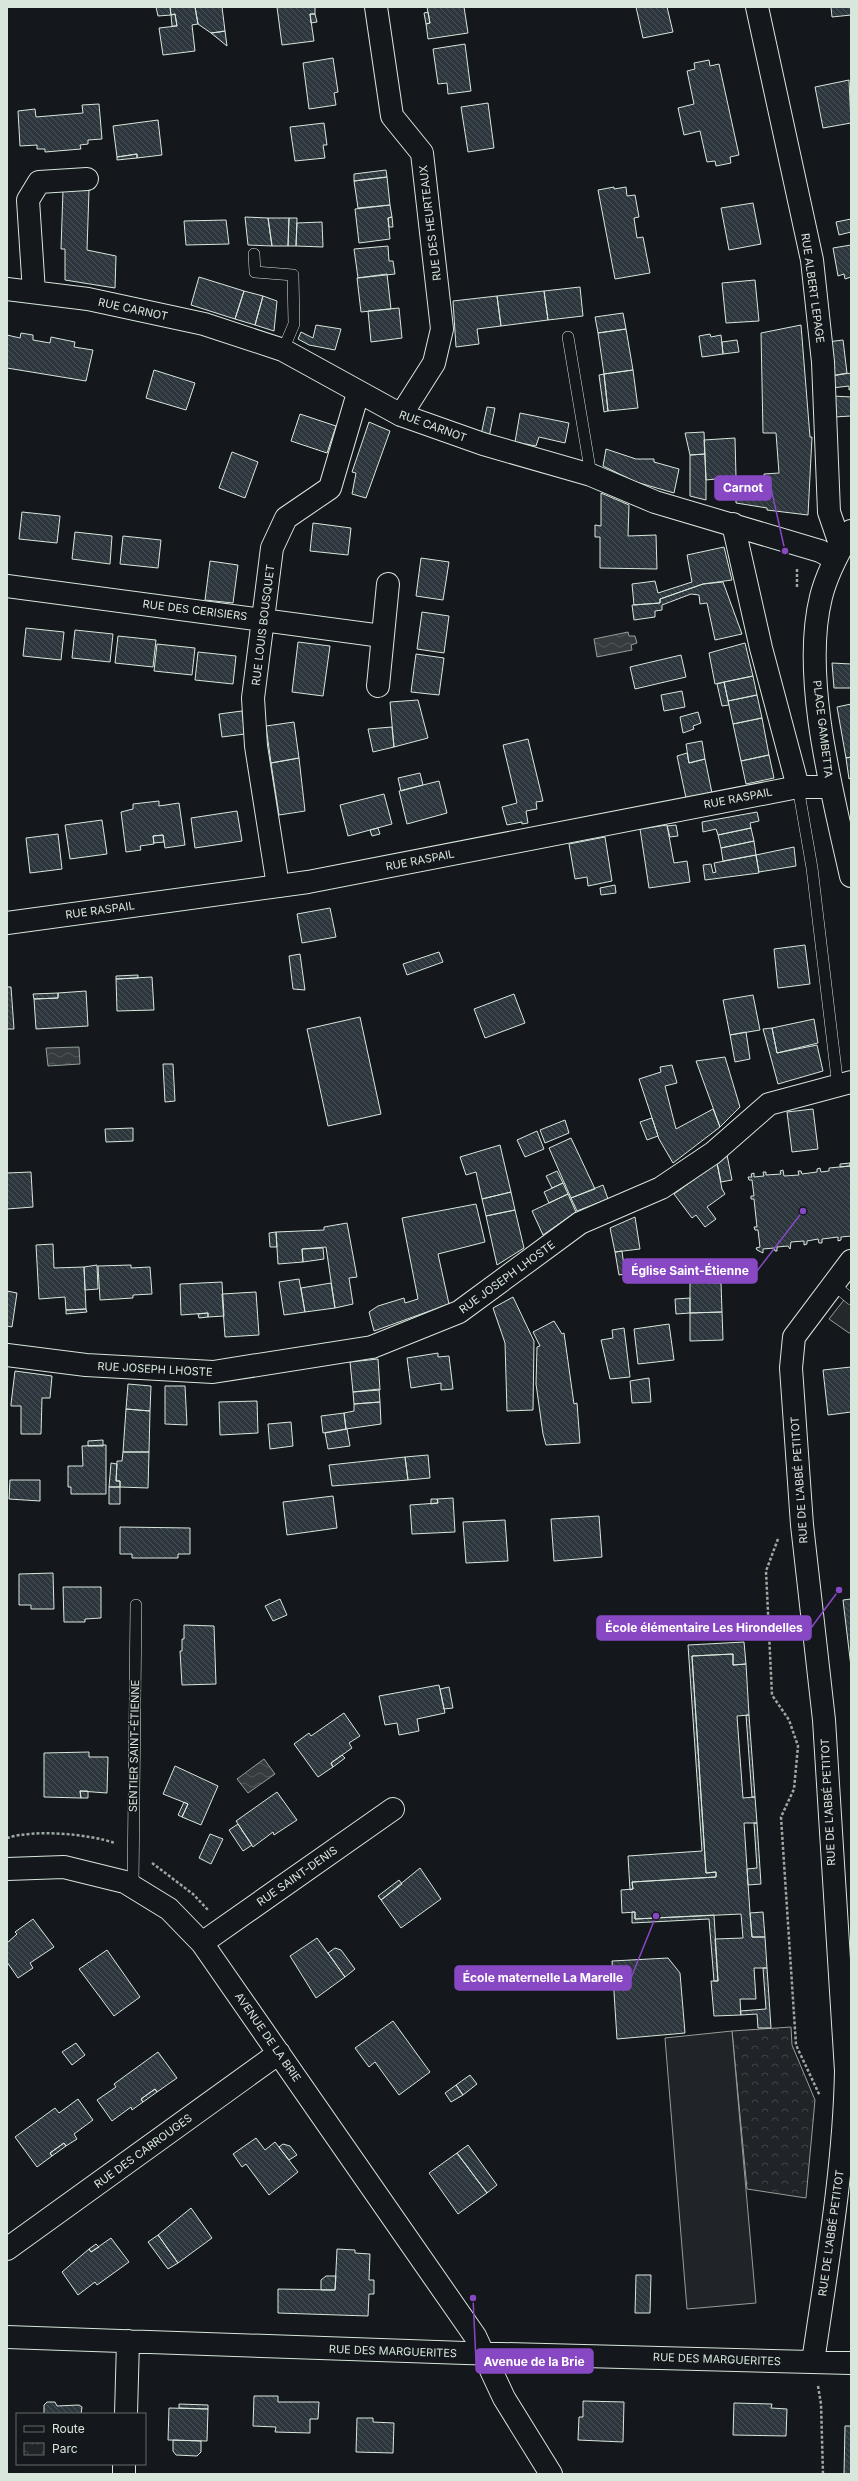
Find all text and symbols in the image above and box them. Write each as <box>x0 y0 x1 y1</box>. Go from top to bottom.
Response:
street label: RUE DES HEURTEAUX <box>416 164 444 282</box>
street label: RUE ALBERT LEPAGE <box>798 232 828 344</box>
street label: RUE CARNOT <box>97 295 169 323</box>
street label: RUE CARNOT <box>397 407 469 445</box>
callout: Carnot <box>715 476 771 500</box>
text: Carnot <box>723 480 764 495</box>
street label: RUE LOUIS BOUSQUET <box>249 564 277 686</box>
street label: RUE DES CERISIERS <box>142 597 248 623</box>
street label: PLACE GAMBETTA <box>810 679 836 779</box>
street label: RUE RASPAIL <box>702 784 774 812</box>
street label: RUE RASPAIL <box>384 846 456 874</box>
street label: RUE RASPAIL <box>65 898 135 922</box>
street label: RUE JOSEPH LHOSTE <box>456 1237 558 1317</box>
callout: Église Saint-Étienne <box>623 1259 757 1283</box>
text: Église Saint-Étienne <box>631 1263 749 1278</box>
street label: RUE JOSEPH LHOSTE <box>97 1359 213 1379</box>
street label: RUE DE L'ABBÉ PETITOT <box>788 1416 810 1544</box>
callout: École élémentaire Les Hirondelles <box>597 1616 811 1640</box>
text: École élémentaire Les Hirondelles <box>605 1620 803 1635</box>
street label: SENTIER SAINT-ÉTIENNE <box>126 1680 142 1812</box>
street label: RUE DE L'ABBÉ PETITOT <box>818 1738 838 1866</box>
street label: RUE SAINT-DENIS <box>254 1843 340 1909</box>
callout: École maternelle La Marelle <box>455 1966 631 1990</box>
text: École maternelle La Marelle <box>463 1970 623 1985</box>
street label: AVENUE DE LA BRIE <box>232 1990 304 2084</box>
street label: RUE DES CARROUGES <box>91 2111 195 2191</box>
street label: RUE DE L'ABBÉ PETITOT <box>815 2169 847 2297</box>
street label: RUE DES MARGUERITES <box>329 2342 457 2360</box>
callout: Avenue de la Brie <box>476 2349 593 2373</box>
street label: RUE DES MARGUERITES <box>653 2350 781 2368</box>
text: Avenue de la Brie <box>483 2354 585 2369</box>
legend <box>16 2413 146 2465</box>
text: Route <box>52 2421 85 2436</box>
text: Parc <box>52 2441 78 2456</box>

